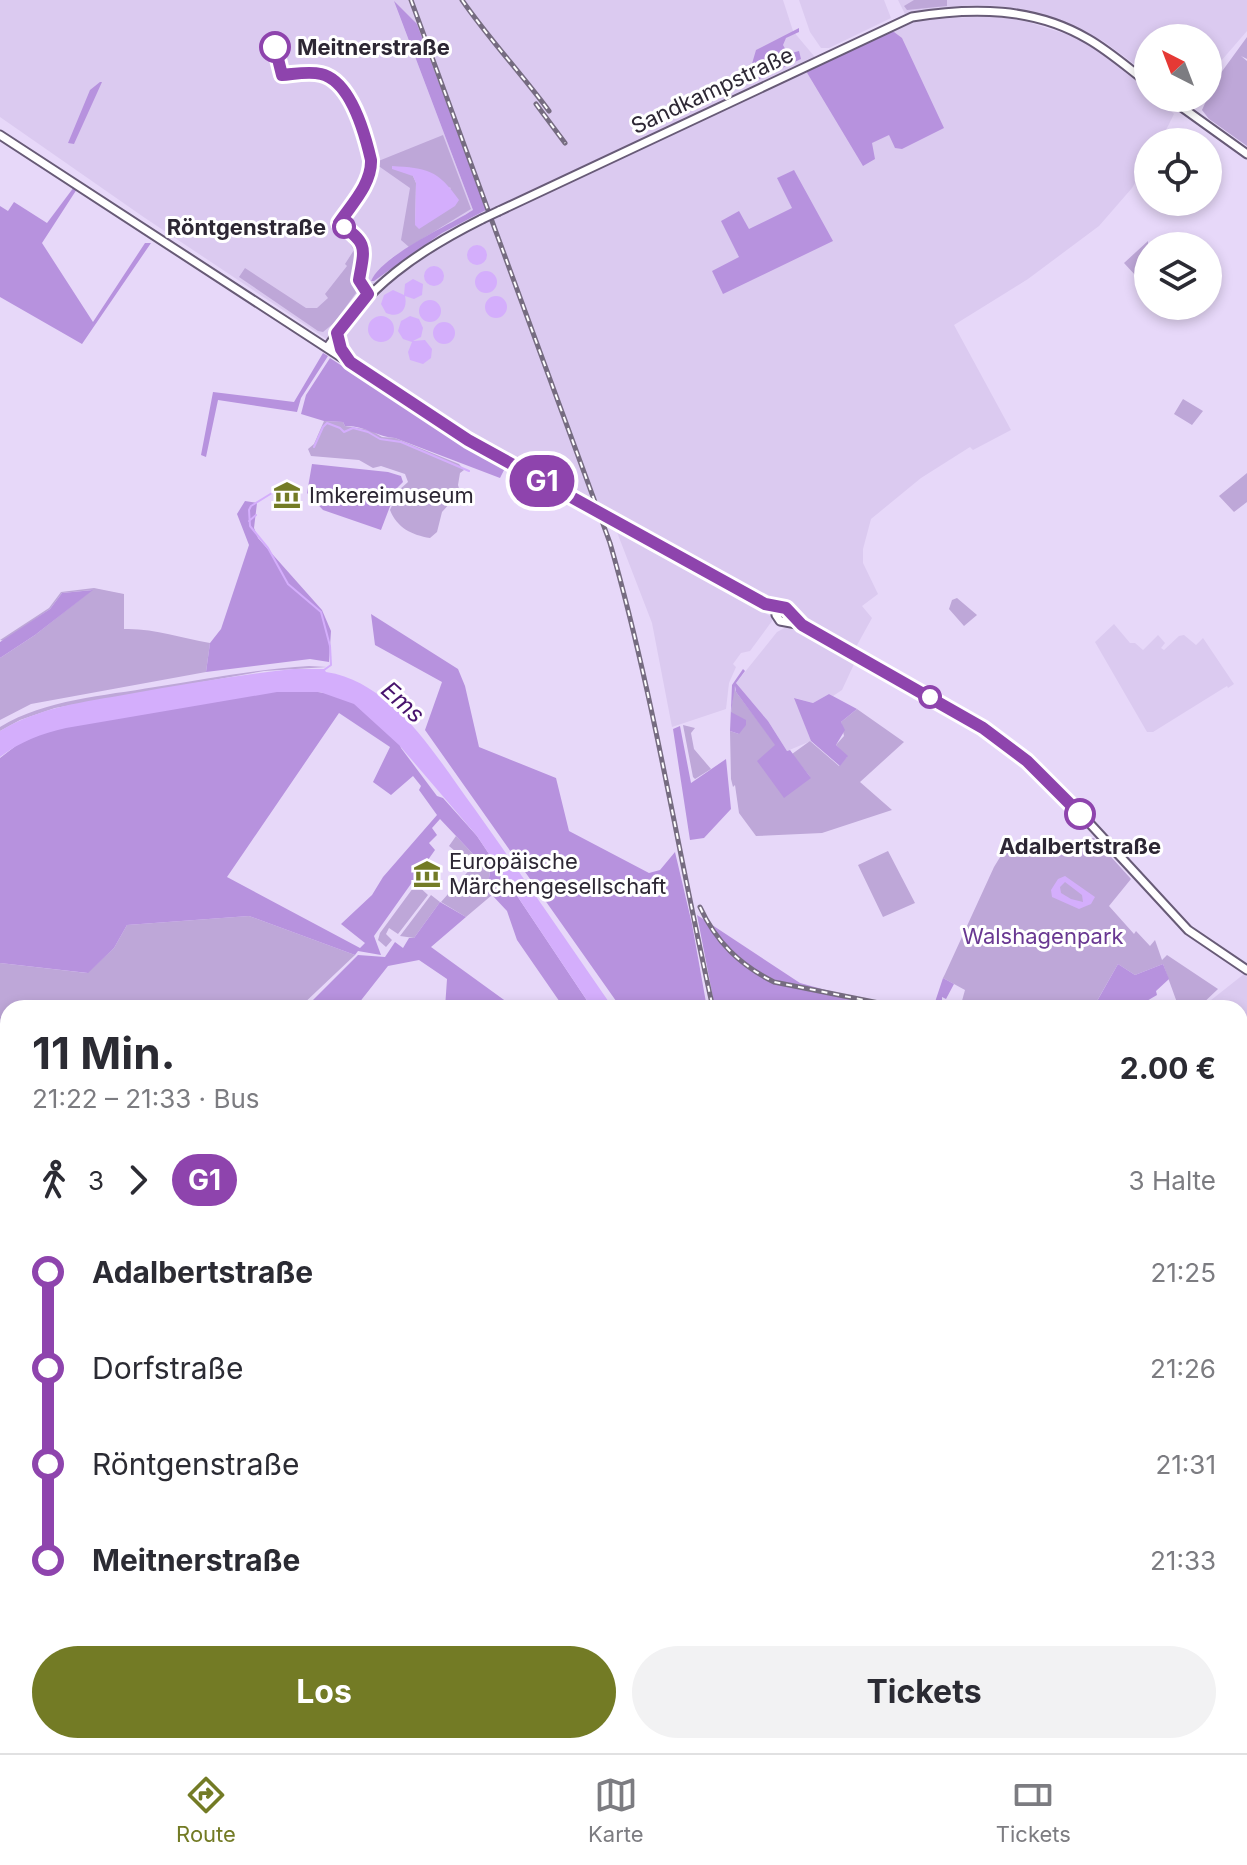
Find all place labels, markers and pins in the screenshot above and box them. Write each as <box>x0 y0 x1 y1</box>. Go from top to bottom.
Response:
marker: Meitnerstraße <box>260 32 290 62</box>
place label: Meitnerstraße <box>297 34 450 60</box>
place label: Röntgenstraße <box>167 214 326 240</box>
marker: Röntgenstraße <box>333 216 355 238</box>
museum icon: Imkereimuseum <box>272 480 302 510</box>
place label: Imkereimuseum <box>309 482 474 508</box>
unlabelled marker <box>919 686 941 708</box>
marker: Adalbertstraße <box>1065 799 1095 829</box>
place label: Adalbertstraße <box>999 833 1161 859</box>
place label: Europäische Märchengesellschaft <box>449 848 666 899</box>
museum icon: Europäische Märchengesellschaft <box>412 859 442 889</box>

